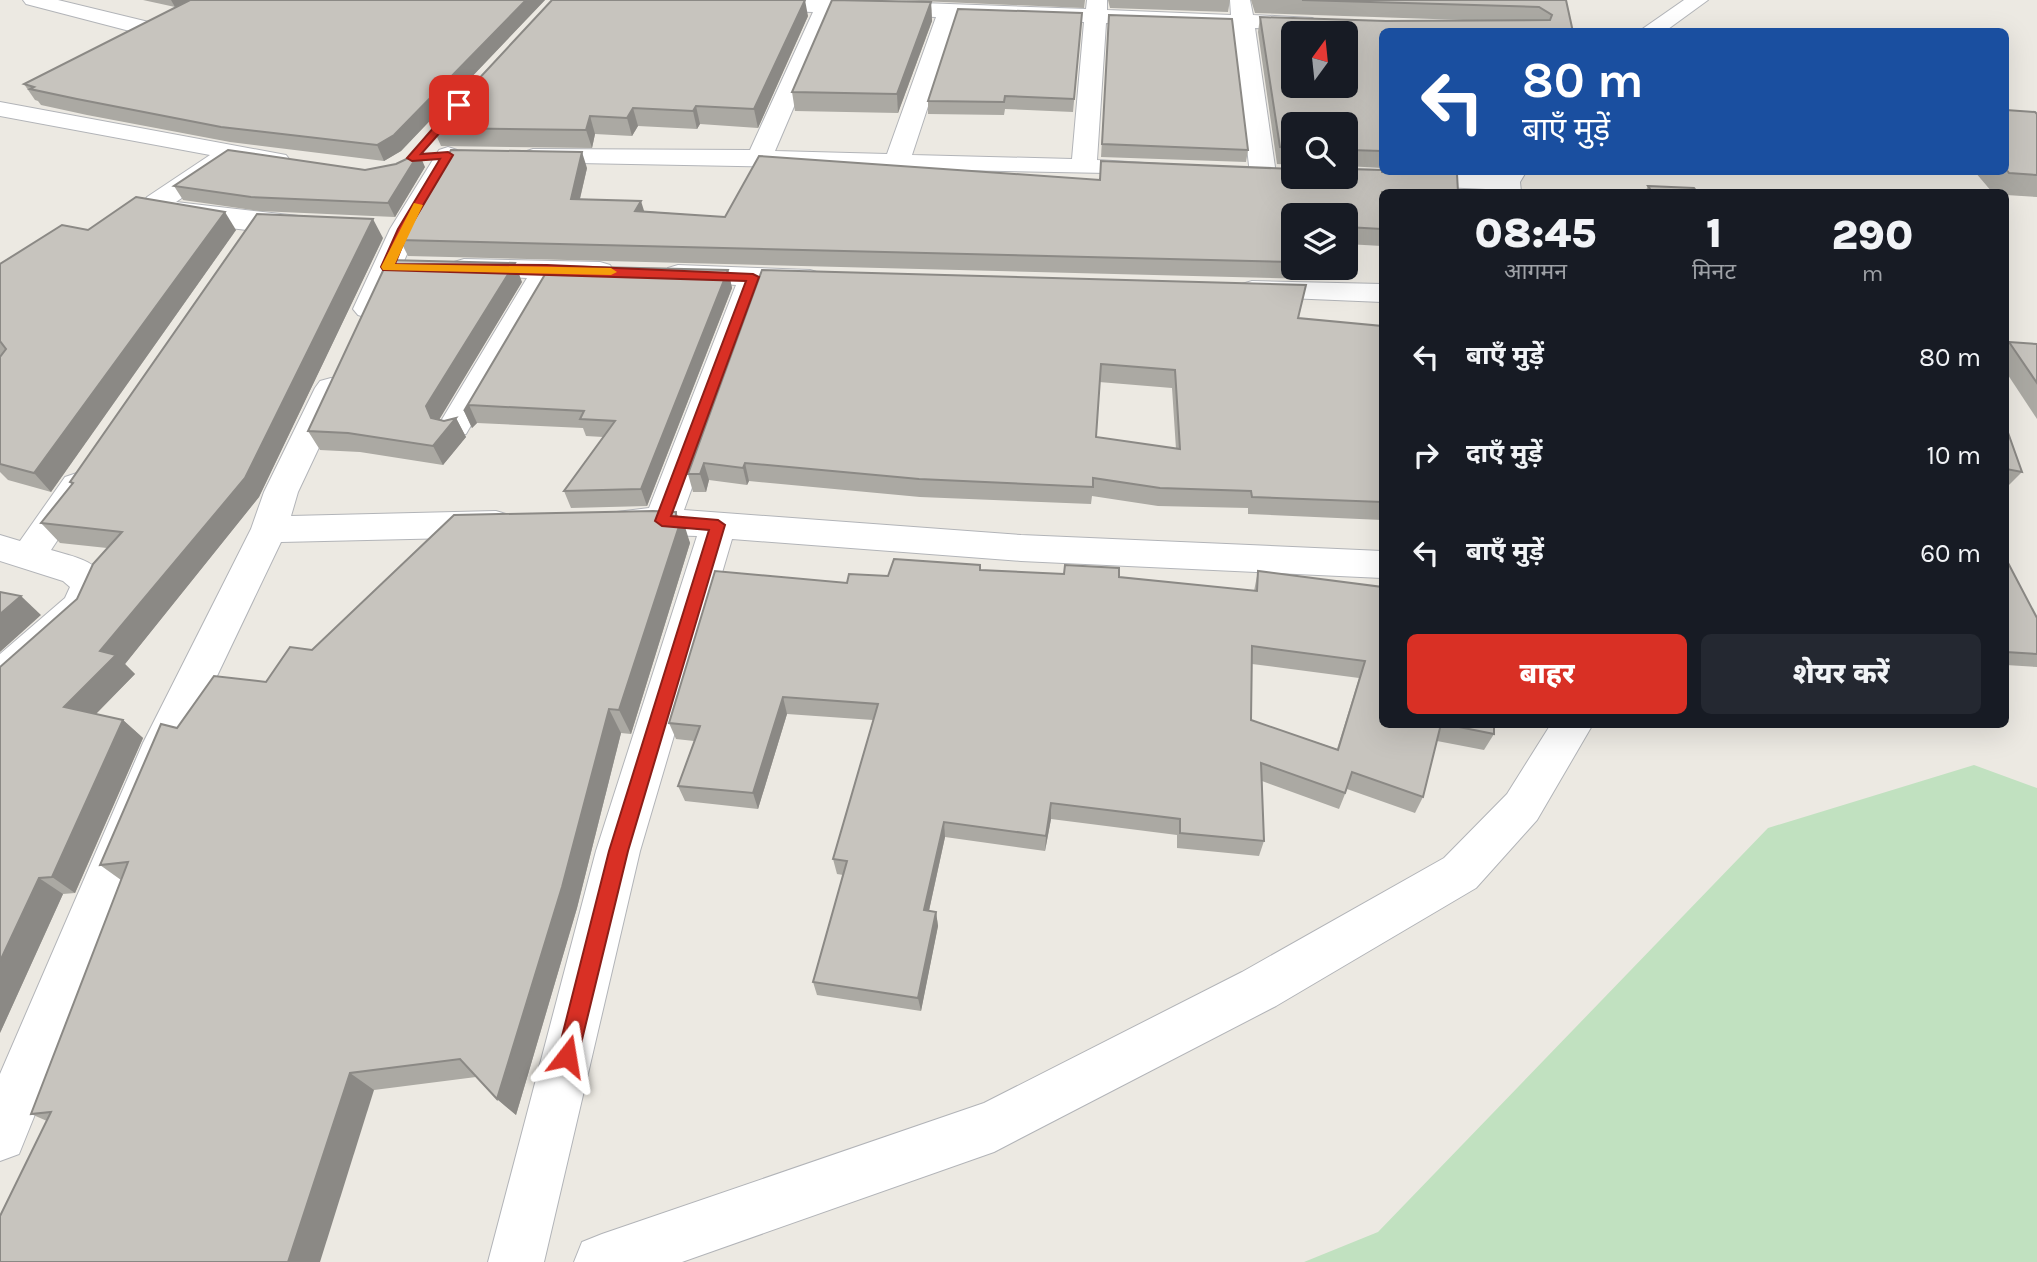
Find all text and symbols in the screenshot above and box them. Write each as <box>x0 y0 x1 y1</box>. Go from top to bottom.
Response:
north arrow <box>1281 21 1358 98</box>
map controls <box>1281 21 1358 280</box>
text: 80 m <box>1522 52 1644 109</box>
icon: left <box>1407 56 1498 147</box>
pin <box>429 75 489 135</box>
icon: arrive <box>440 86 478 124</box>
text: बाएँ मुड़ें <box>1522 111 1610 148</box>
button: search <box>1281 112 1358 189</box>
button: layers <box>1281 203 1358 280</box>
text: 08:45 <box>1475 208 1596 258</box>
text: 1 <box>1706 208 1722 258</box>
text: 290 <box>1832 210 1913 260</box>
text: आगमन <box>1504 258 1567 285</box>
text: मिनट <box>1692 258 1736 285</box>
text: m <box>1862 260 1883 287</box>
icon: left <box>1407 338 1445 376</box>
text: बाएँ मुड़ें <box>1466 340 1544 371</box>
text: 80 m <box>1919 342 1981 373</box>
icon: right <box>1407 436 1445 474</box>
text: दाएँ मुड़ें <box>1466 438 1542 469</box>
text: 10 m <box>1926 440 1981 471</box>
icon: left <box>1407 534 1445 572</box>
text: बाएँ मुड़ें <box>1466 536 1544 567</box>
text: 60 m <box>1920 538 1981 569</box>
button: बाहर <box>1407 634 1687 714</box>
button: शेयर करें <box>1701 634 1981 714</box>
position arrow <box>530 1019 604 1093</box>

